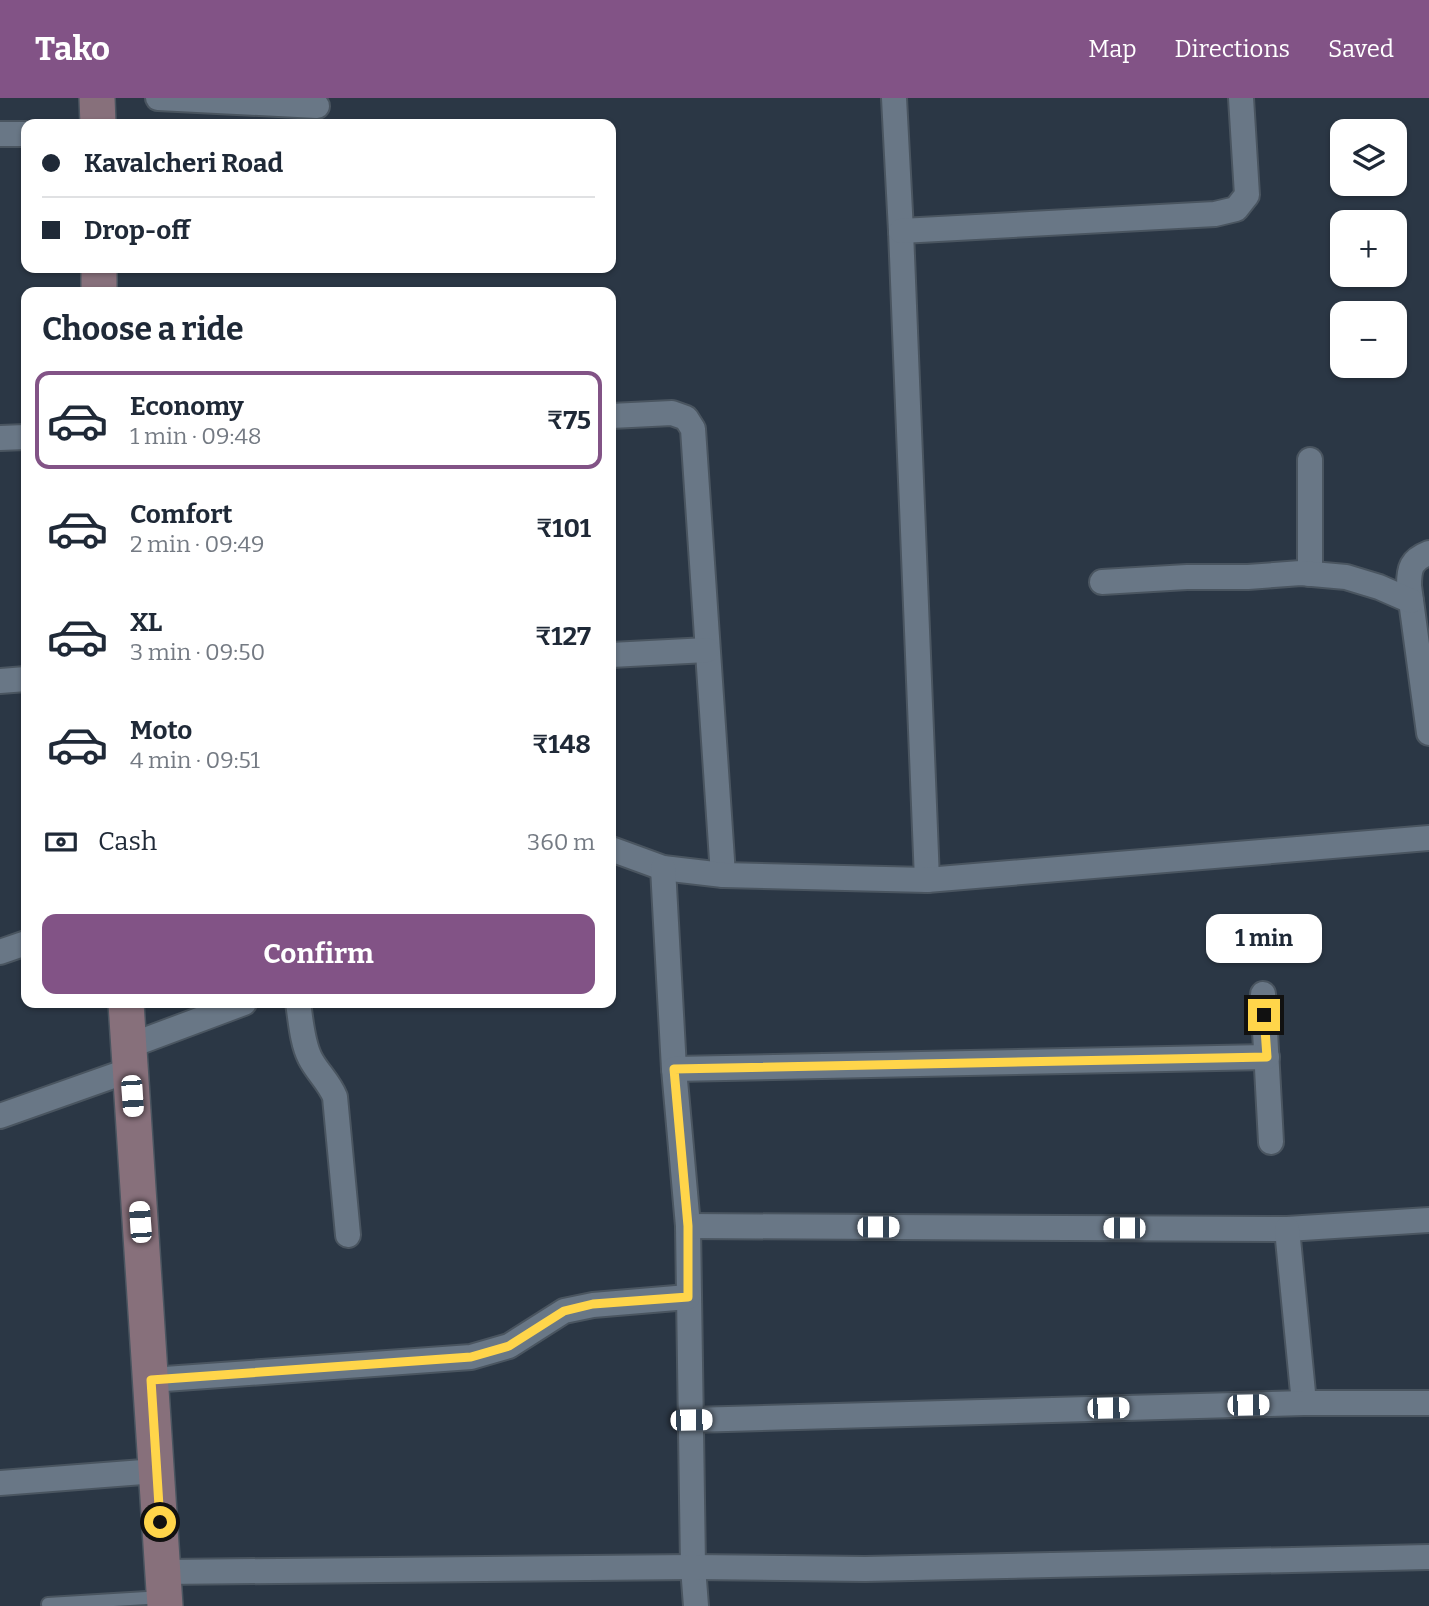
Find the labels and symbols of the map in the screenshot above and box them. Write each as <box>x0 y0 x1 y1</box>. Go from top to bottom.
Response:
callout: 1 min <box>1206 914 1322 962</box>
route end <box>1248 999 1280 1031</box>
car <box>121 1074 144 1118</box>
car <box>129 1200 152 1244</box>
car <box>858 1217 900 1238</box>
car <box>1104 1218 1146 1239</box>
car <box>1227 1394 1270 1416</box>
car <box>1087 1397 1130 1419</box>
car <box>670 1409 713 1431</box>
route start <box>144 1506 176 1538</box>

